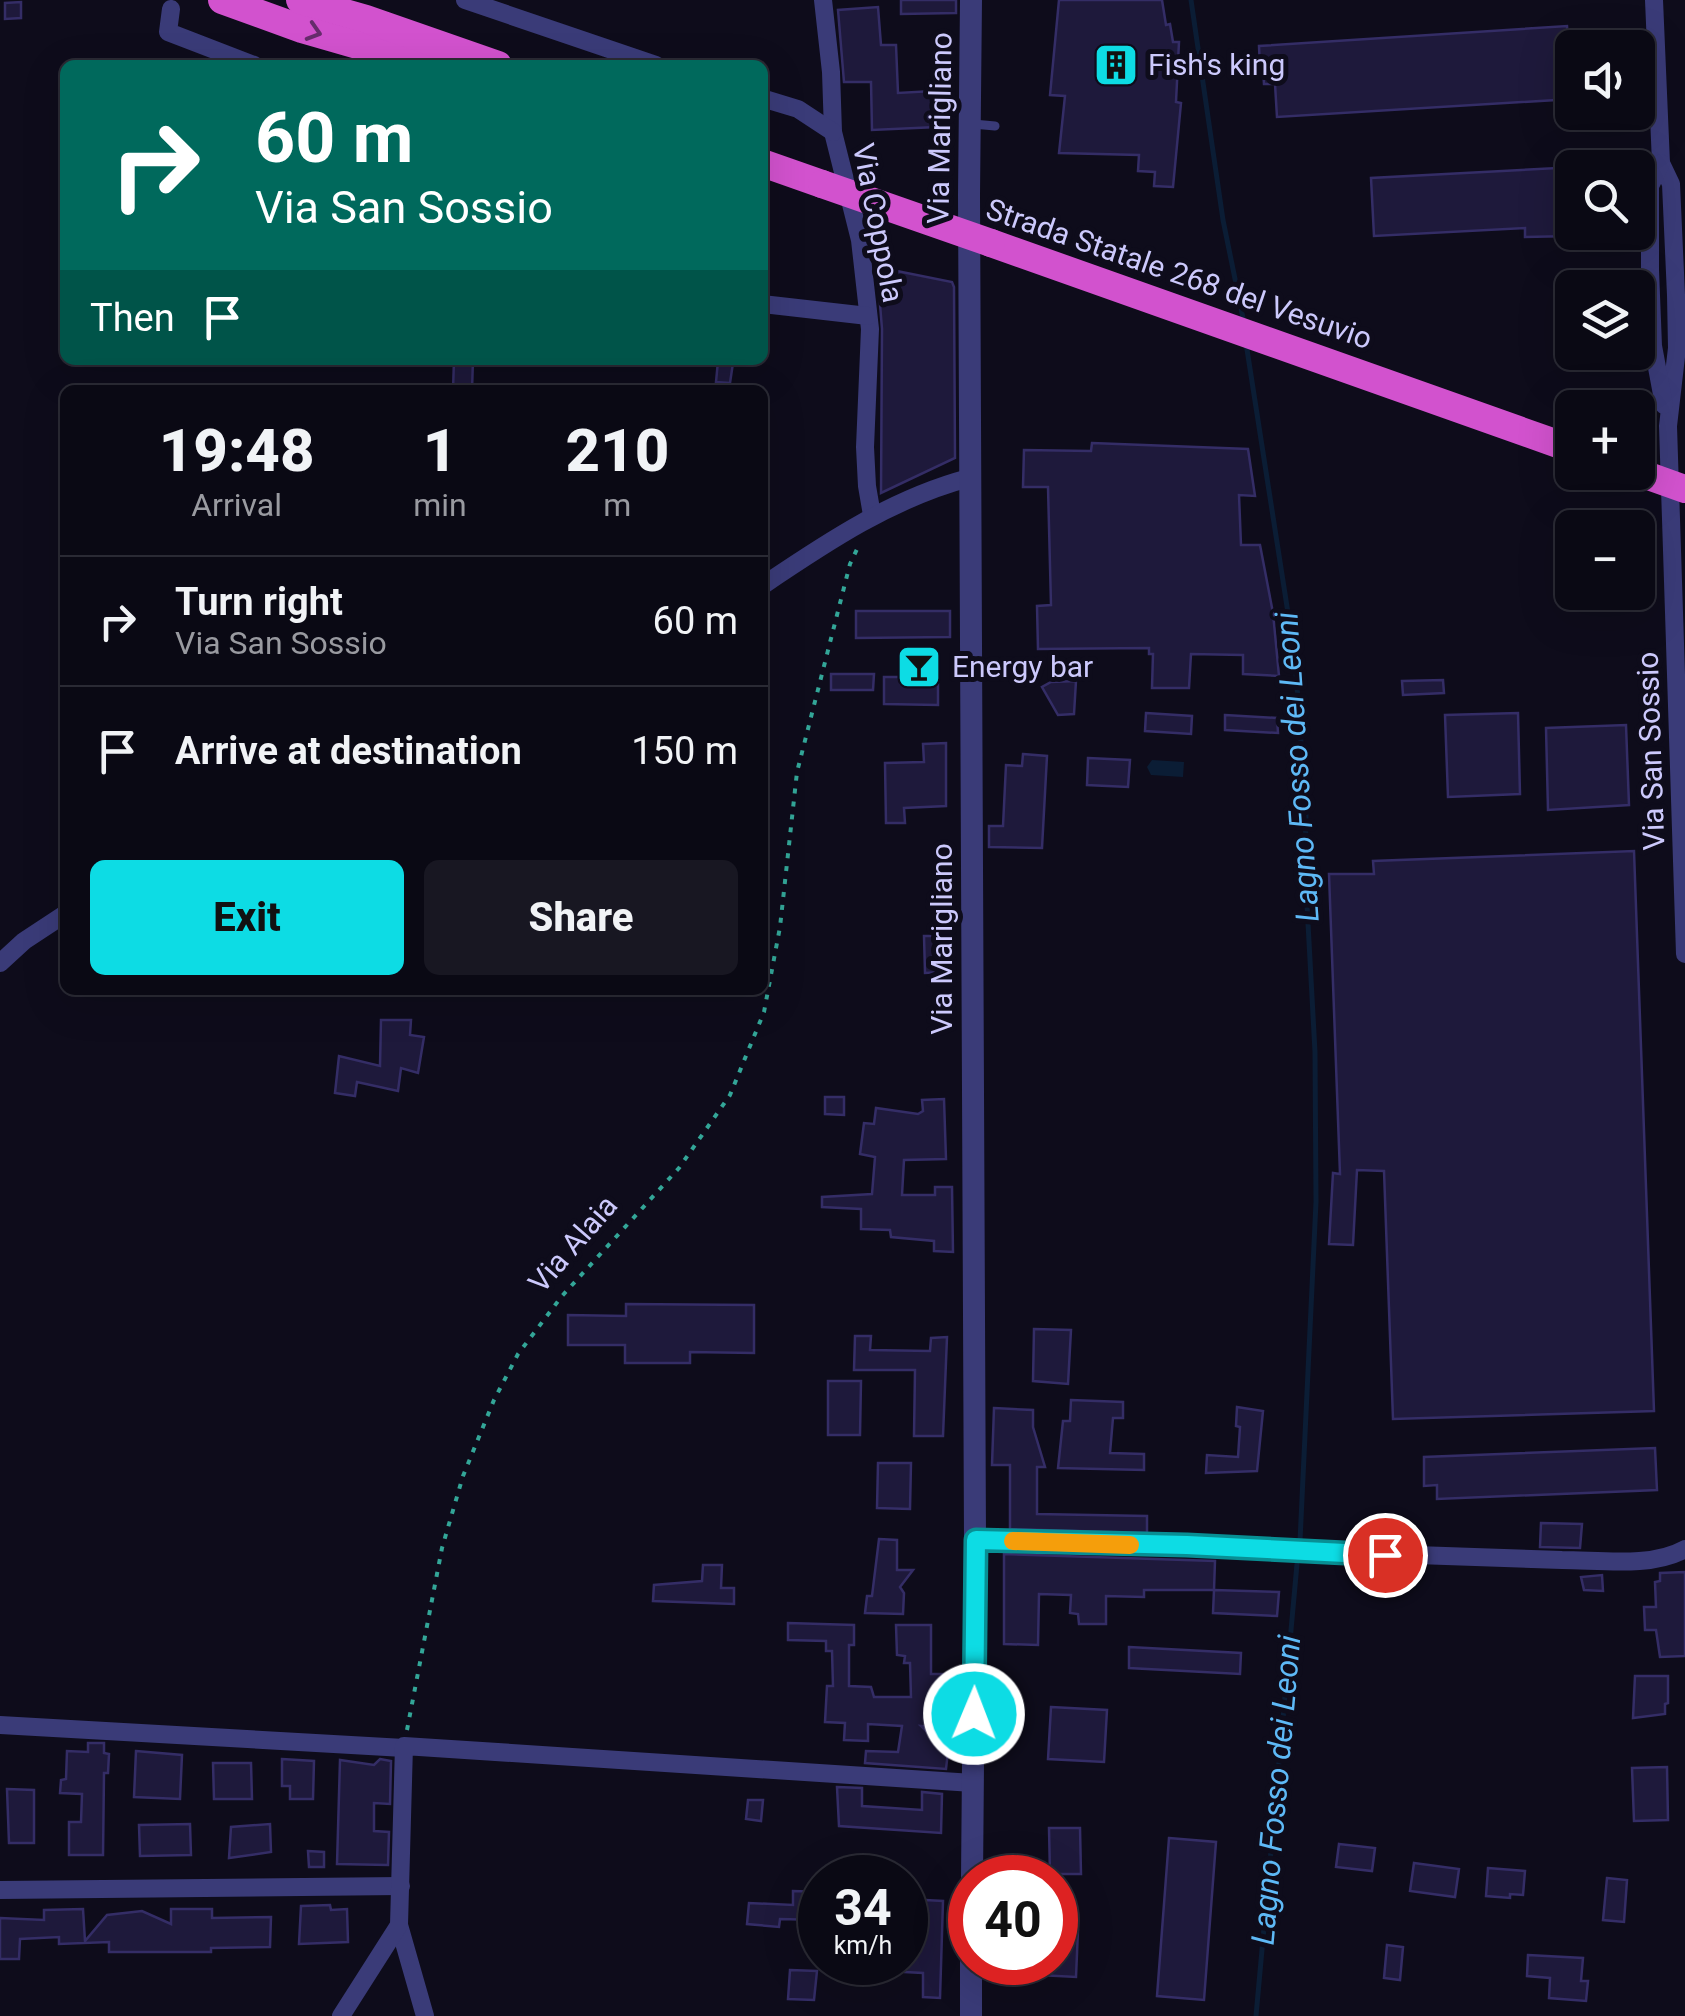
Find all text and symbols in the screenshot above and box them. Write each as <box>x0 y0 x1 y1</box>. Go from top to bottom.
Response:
one-way arrow <box>305 20 322 41</box>
map controls <box>1555 30 1655 610</box>
button: sound <box>1555 30 1655 130</box>
street label: Via Marigliano <box>920 32 959 224</box>
building icon: Fish's king <box>1093 42 1139 88</box>
place label: Fish's king <box>1148 47 1285 82</box>
text: 60 m <box>255 97 413 179</box>
icon: right <box>90 100 220 230</box>
street label: Via Coppola <box>846 140 911 305</box>
button: search <box>1555 150 1655 250</box>
text: Via San Sossio <box>255 181 553 234</box>
street label: Strada Statale 268 del Vesuvio <box>982 191 1377 356</box>
button: layers <box>1555 270 1655 370</box>
icon: arrive <box>195 290 250 345</box>
text: Then <box>90 296 175 340</box>
button: + <box>1555 390 1655 490</box>
text: 19:48 <box>159 415 315 486</box>
text: 1 <box>423 415 457 486</box>
text: 210 <box>565 415 669 486</box>
text: Arrival <box>191 486 282 524</box>
text: min <box>413 486 467 524</box>
text: m <box>603 486 631 524</box>
button: − <box>1555 510 1655 610</box>
text: Turn right <box>175 580 343 624</box>
icon: right <box>90 594 145 649</box>
text: 60 m <box>653 599 738 643</box>
water label: Lagno Fosso dei Leoni <box>1267 610 1327 923</box>
text: Via San Sossio <box>175 624 387 662</box>
bar icon: Energy bar <box>896 644 942 690</box>
place label: Energy bar <box>952 649 1093 684</box>
street label: Via San Sossio <box>1630 651 1671 851</box>
icon: arrive <box>90 724 145 779</box>
text: Arrive at destination <box>175 729 522 773</box>
text: 150 m <box>631 729 738 773</box>
street label: Via Marigliano <box>924 843 959 1035</box>
button: Exit <box>90 860 404 975</box>
button: Share <box>424 860 738 975</box>
street label: Via Alaia <box>521 1188 624 1299</box>
pin <box>1343 1513 1428 1598</box>
icon: arrive <box>1358 1528 1413 1583</box>
water label: Lagno Fosso dei Leoni <box>1244 1633 1309 1946</box>
position arrow <box>922 1662 1026 1766</box>
speed limit sign: 40 <box>948 1855 1078 1985</box>
text: 34 <box>834 1879 892 1937</box>
text: km/h <box>834 1931 892 1960</box>

